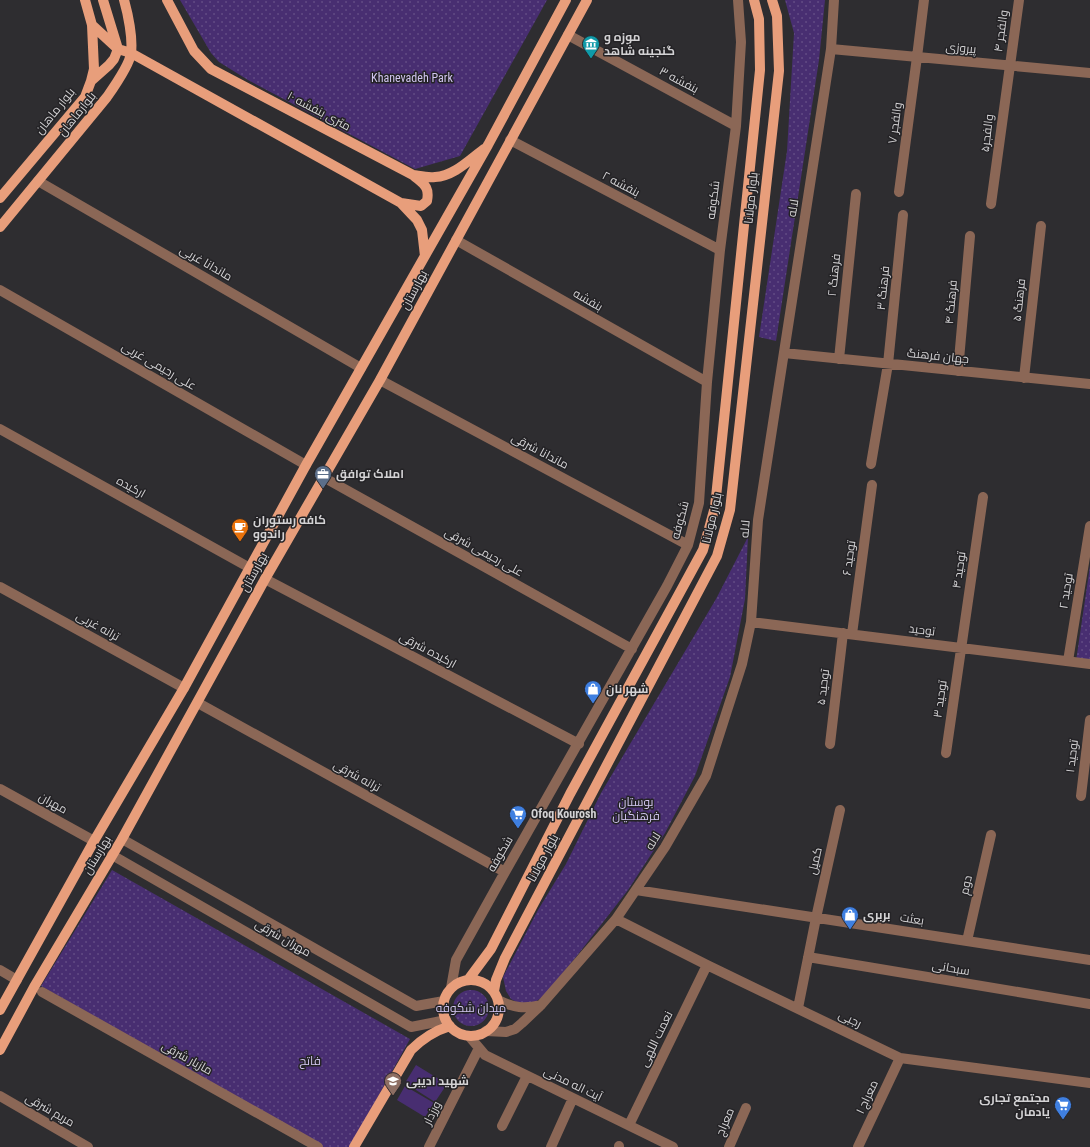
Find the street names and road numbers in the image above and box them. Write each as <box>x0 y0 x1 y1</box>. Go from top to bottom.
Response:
street label: والفجر ۴ <box>991 9 1011 53</box>
street label: پیروزی <box>945 40 978 58</box>
street label: بنفشه ۳ <box>657 64 701 96</box>
street label: بلوار ماهان <box>32 85 78 137</box>
street label: بلوارماهان <box>55 89 99 139</box>
street label: ۱۰ متری بنفشه <box>285 89 353 133</box>
street label: والفجر ۷ <box>885 101 905 145</box>
street label: والفجر۵ <box>978 113 996 153</box>
street label: بنفشه ۲ <box>600 168 642 200</box>
street label: بلوار مولانا <box>741 171 761 225</box>
street label: شکوفه <box>704 180 722 220</box>
street label: لاله <box>785 198 801 218</box>
street label: ماندانا غربی <box>177 242 235 284</box>
street label: فرهنگ ۲ <box>825 253 843 297</box>
street label: فرهنگ ۳ <box>874 265 892 311</box>
street label: بهارستان <box>398 268 430 312</box>
street label: فرهنگ ۵ <box>1010 278 1028 322</box>
street label: فرهنگ ۴ <box>942 279 960 325</box>
street label: بنفشه <box>571 286 605 314</box>
street label: علی رحیمی غربی <box>119 339 199 393</box>
street label: جهان فرهنگ <box>906 346 970 366</box>
street label: ماندانا شرقی <box>509 430 571 472</box>
street label: ارکیده <box>114 473 148 501</box>
street label: بلوار مولانا <box>699 491 725 545</box>
street label: شکوفه <box>668 499 692 541</box>
street label: لاله <box>737 519 753 539</box>
street label: علی رحیمی شرقی <box>442 525 526 579</box>
street label: توحید ۶ <box>840 539 858 576</box>
street label: بهارستان <box>237 550 271 594</box>
street label: توحید ۴ <box>949 550 969 590</box>
street label: توحید ۲ <box>1056 571 1076 610</box>
street label: ترانه غربی <box>74 608 123 644</box>
street label: توحید <box>908 621 937 639</box>
street label: ارکیده شرقی <box>397 629 459 671</box>
street label: توحید ۵ <box>814 667 832 706</box>
street label: توحید ۳ <box>930 679 950 719</box>
street label: توحید ۱ <box>1063 738 1081 773</box>
street label: ترانه شرقی <box>331 757 384 795</box>
street label: مهران <box>36 789 70 817</box>
street label: لاله <box>642 830 664 852</box>
street label: بلوار مولانا <box>525 832 561 884</box>
street label: بهارستان <box>80 833 114 877</box>
street label: شکوفه <box>484 834 516 874</box>
street label: کمیل <box>805 846 825 876</box>
street label: دوم <box>957 874 976 896</box>
street label: بعثت <box>899 910 925 928</box>
street label: مهران شرقی <box>253 916 313 960</box>
street label: سبحانی <box>931 958 971 978</box>
street label: رجبی <box>836 1007 864 1031</box>
street label: نعمت اللهی <box>637 1009 675 1069</box>
street label: مازیار شرقی <box>159 1038 215 1078</box>
street label: آیت اله مدنی <box>542 1064 605 1104</box>
street label: معراج ۱ <box>853 1078 882 1117</box>
street label: مریم شرقی <box>23 1090 77 1130</box>
street label: ورزدار <box>420 1099 444 1128</box>
street label: معراج <box>713 1106 738 1139</box>

